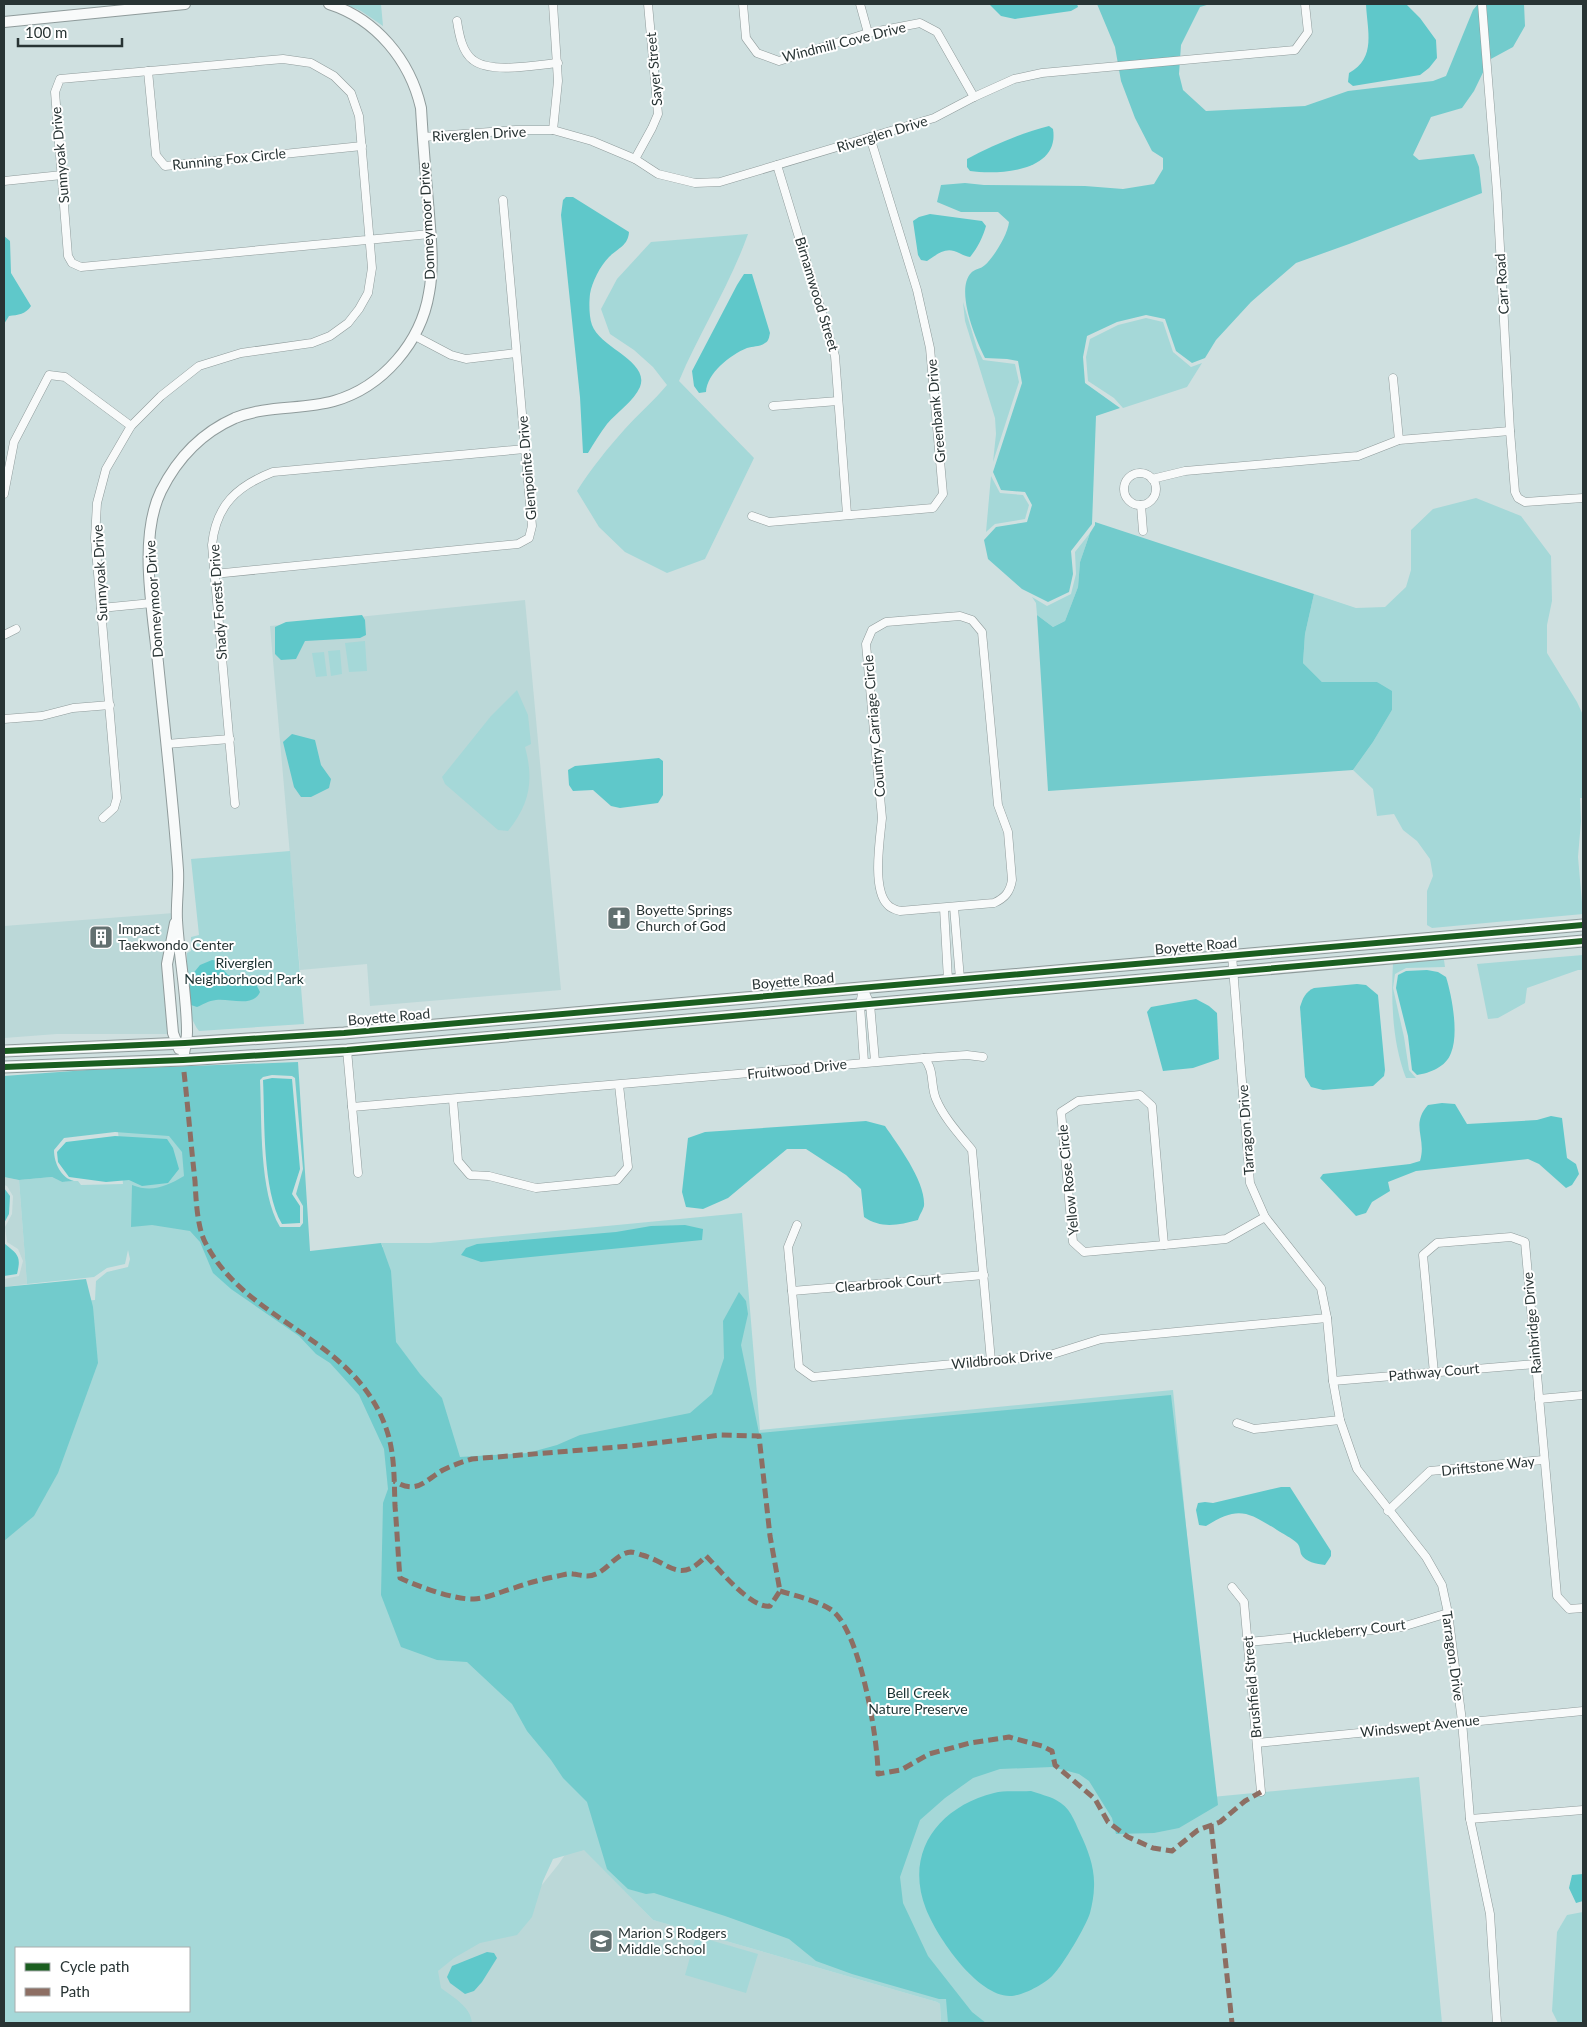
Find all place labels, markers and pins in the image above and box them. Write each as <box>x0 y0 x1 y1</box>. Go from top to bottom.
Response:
place label: Boyette Springs Church of God <box>636 901 732 934</box>
church icon: Boyette Springs Church of God <box>606 905 632 931</box>
place label: Impact Taekwondo Center <box>118 920 234 953</box>
building icon: Impact Taekwondo Center <box>88 924 114 950</box>
place label: Marion S Rodgers Middle School <box>618 1924 727 1957</box>
school or university icon: Marion S Rodgers Middle School <box>588 1928 614 1954</box>

